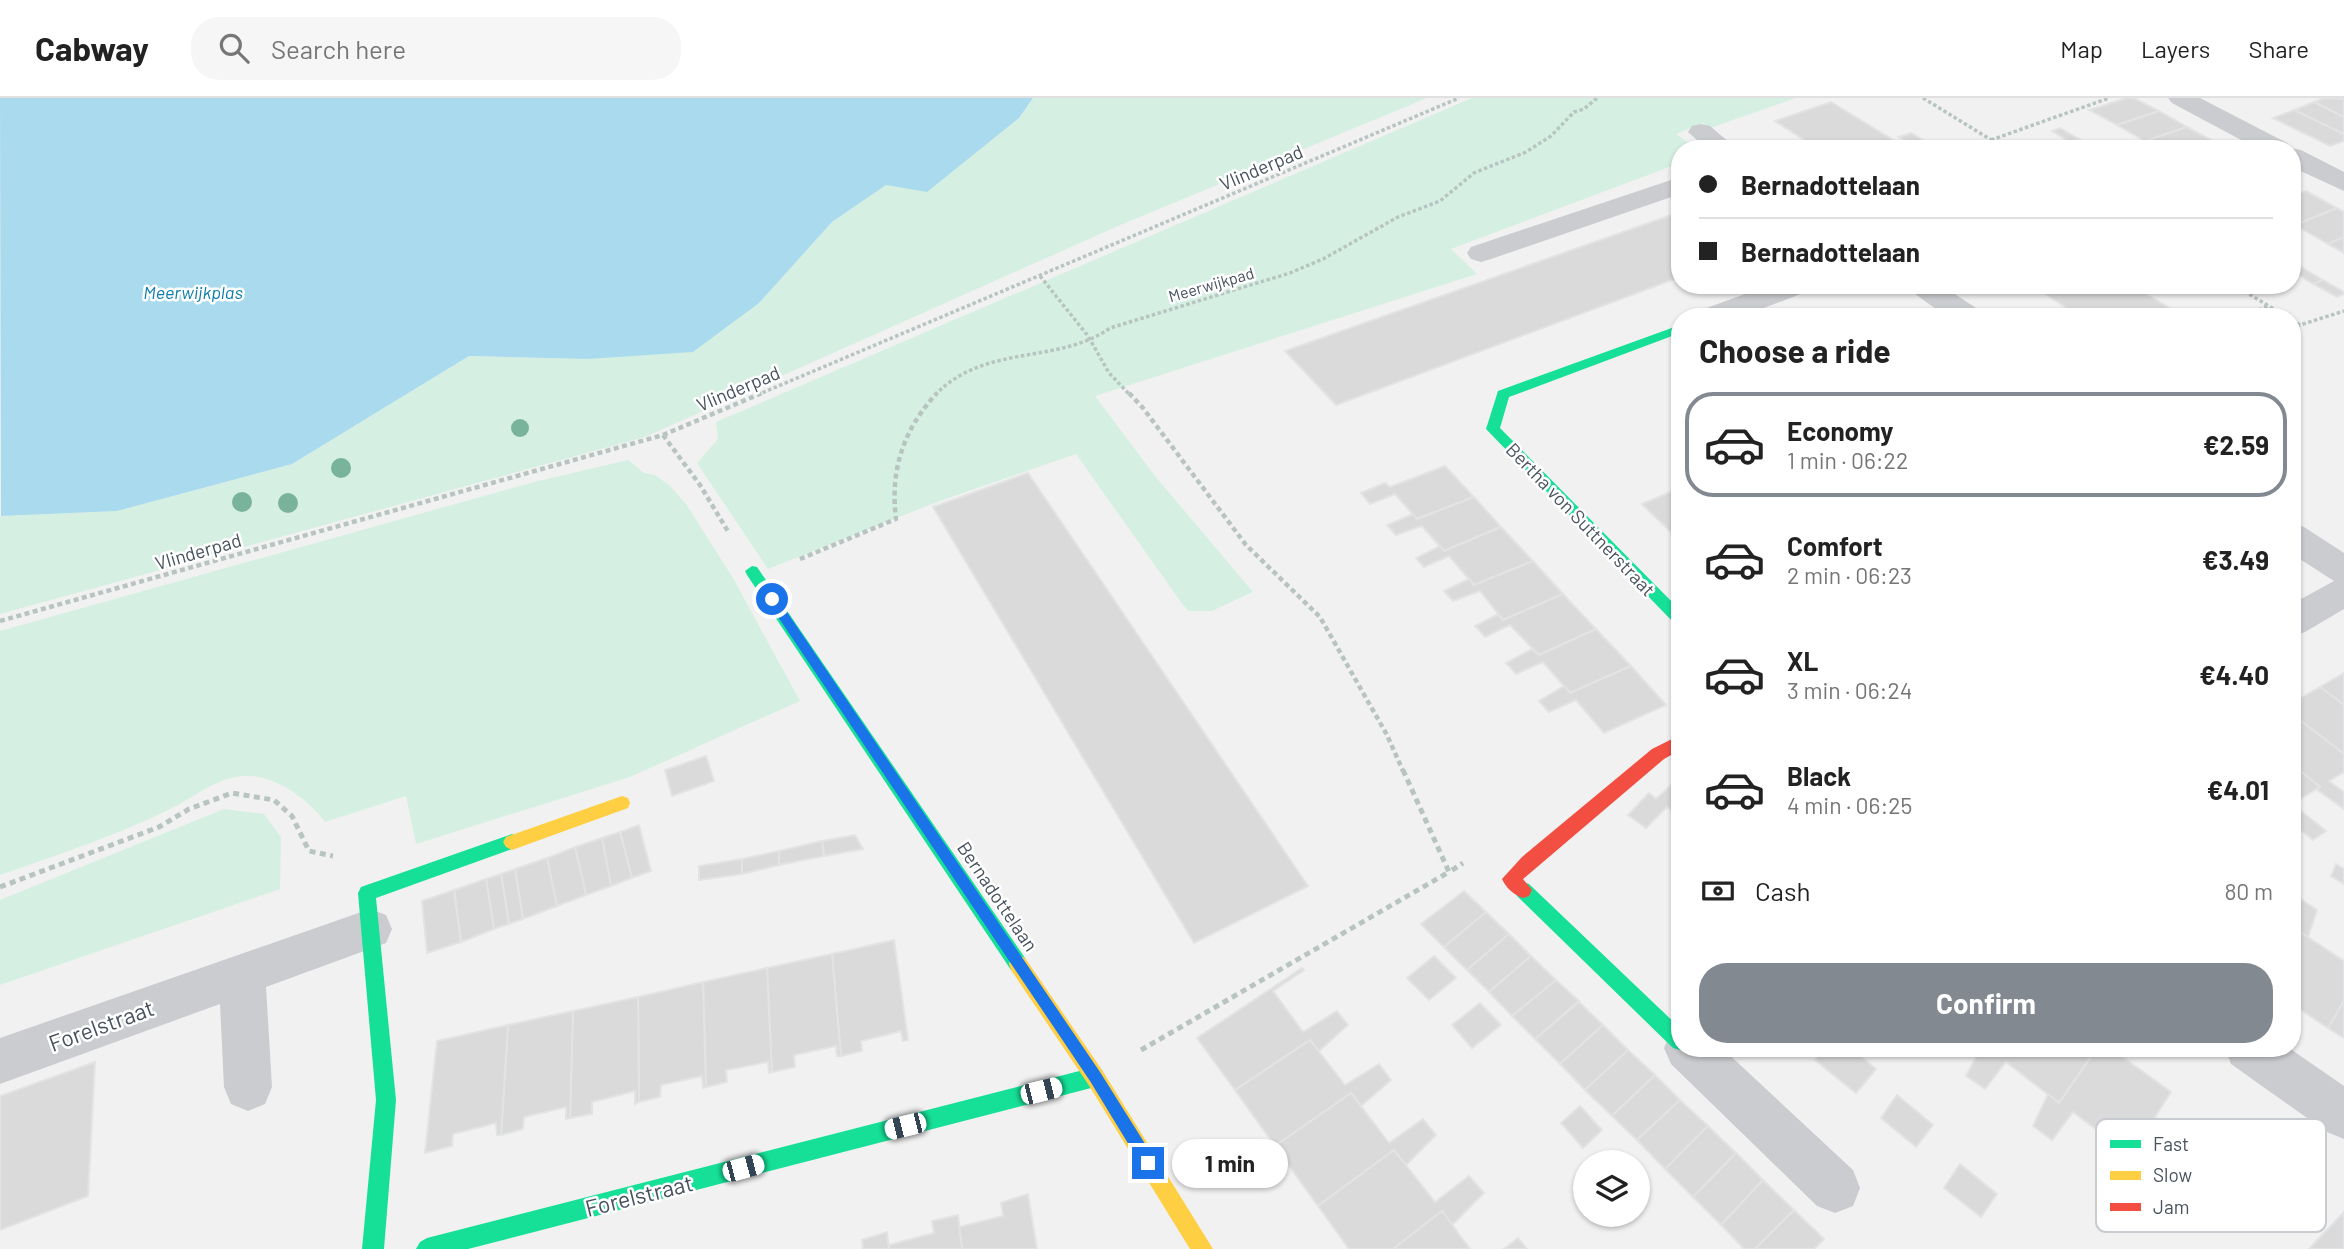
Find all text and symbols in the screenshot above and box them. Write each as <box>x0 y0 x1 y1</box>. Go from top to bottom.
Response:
search box <box>191 17 681 80</box>
text: Cabway <box>35 28 149 68</box>
icon: search <box>215 29 253 67</box>
text: Search here <box>271 33 406 64</box>
text: Map <box>2060 34 2103 63</box>
text: Layers <box>2141 34 2210 63</box>
text: Share <box>2248 34 2309 63</box>
street label: Vlinderpad <box>1216 139 1306 195</box>
text: Bernadottelaan <box>1741 169 1920 200</box>
text: Bernadottelaan <box>1741 236 1920 267</box>
street label: Meerwijkpad <box>1166 263 1256 305</box>
water label: Meerwijkplas <box>143 281 243 303</box>
text: Choose a ride <box>1699 331 1891 369</box>
street label: Vlinderpad <box>693 360 783 416</box>
icon: car <box>1703 413 1766 476</box>
text: Economy <box>1787 415 1893 446</box>
text: €2.59 <box>2203 429 2269 460</box>
street label: Bertha von Suttnerstraat <box>1502 438 1660 600</box>
text: 1 min · 06:22 <box>1787 446 1908 474</box>
street label: Vlinderpad <box>152 528 244 574</box>
icon: car <box>1703 528 1766 591</box>
text: Comfort <box>1787 530 1883 561</box>
text: €3.49 <box>2202 544 2269 575</box>
text: 2 min · 06:23 <box>1787 561 1912 589</box>
route start <box>756 583 788 615</box>
icon: car <box>1703 643 1766 706</box>
text: XL <box>1787 645 1818 676</box>
text: €4.40 <box>2199 659 2269 690</box>
text: 3 min · 06:24 <box>1787 676 1912 704</box>
icon: car <box>1703 758 1766 821</box>
text: Black <box>1787 760 1851 791</box>
text: €4.01 <box>2207 774 2269 805</box>
text: 4 min · 06:25 <box>1787 791 1912 819</box>
street label: Bernadottelaan <box>953 837 1043 955</box>
icon: cash <box>1699 872 1737 910</box>
text: Cash <box>1755 875 1810 906</box>
text: 80 m <box>2224 877 2273 905</box>
button: Confirm <box>1699 963 2273 1043</box>
street label: Forelstraat <box>45 993 157 1057</box>
car <box>1019 1076 1064 1106</box>
car <box>883 1111 928 1141</box>
legend <box>2096 1119 2326 1232</box>
text: Fast <box>2153 1132 2189 1155</box>
callout: 1 min <box>1172 1138 1288 1188</box>
route end <box>1132 1147 1164 1179</box>
text: 1 min <box>1205 1149 1255 1177</box>
map controls <box>1573 1150 1650 1227</box>
button: layers <box>1573 1150 1650 1227</box>
car <box>720 1152 767 1184</box>
text: Slow <box>2153 1163 2192 1186</box>
street label: Forelstraat <box>582 1168 696 1222</box>
text: Jam <box>2153 1195 2189 1218</box>

